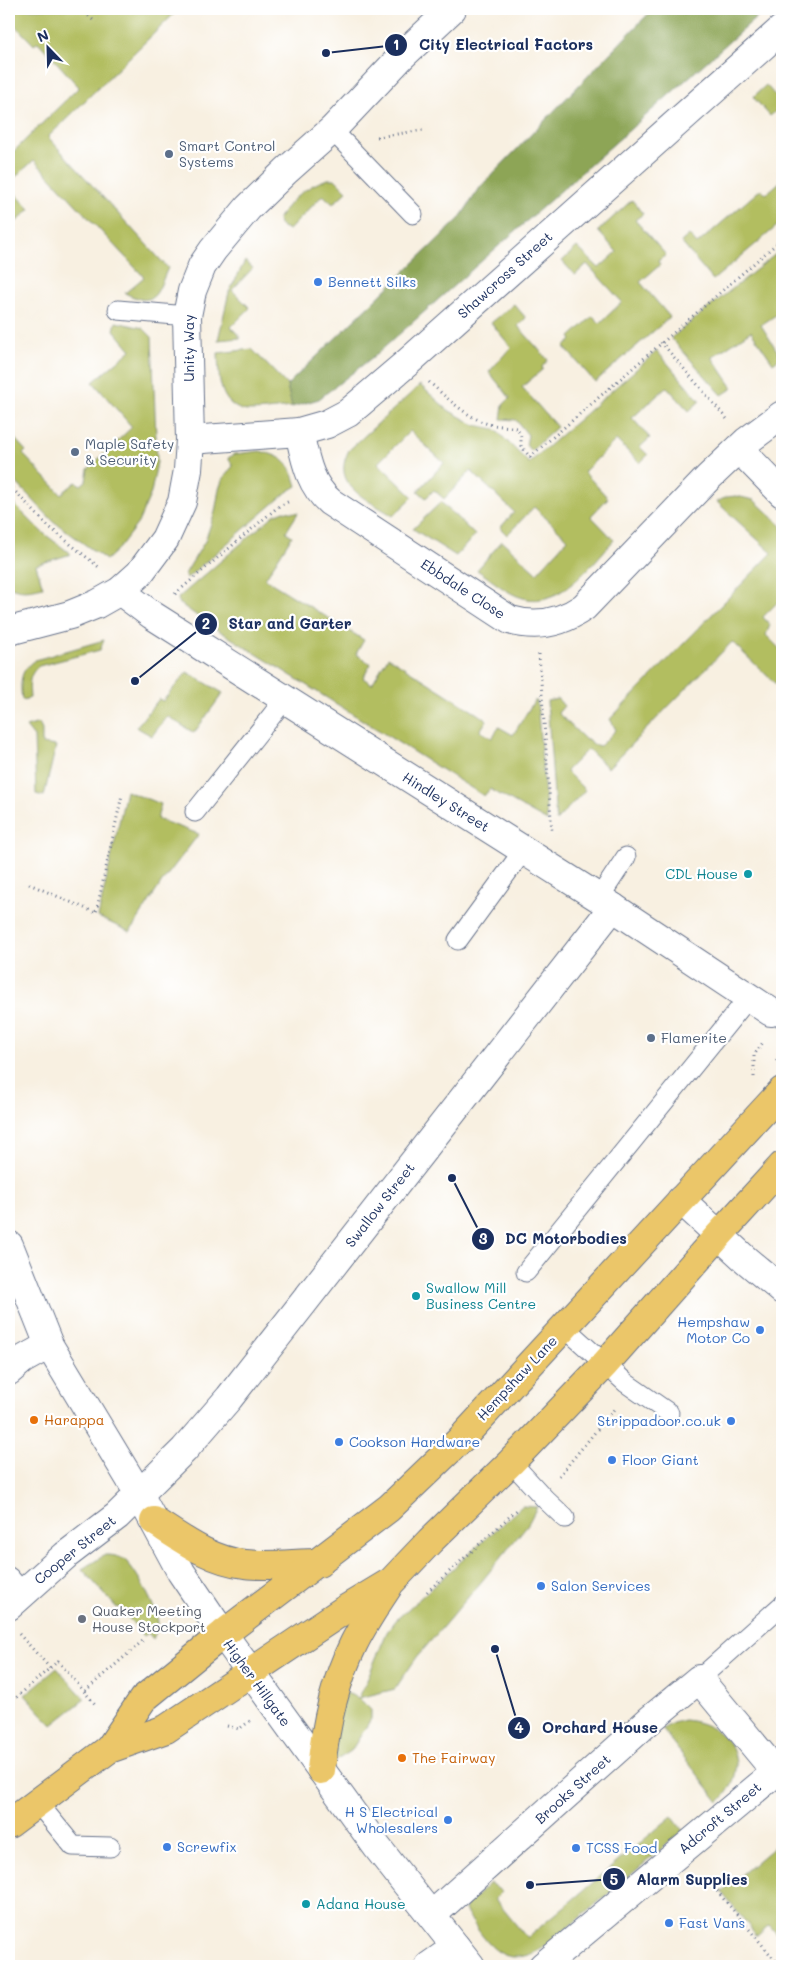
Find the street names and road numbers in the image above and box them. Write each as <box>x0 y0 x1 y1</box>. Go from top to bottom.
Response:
street label: Shawcross Street <box>453 227 556 322</box>
street label: Unity Way <box>179 314 198 382</box>
street label: Ebbdale Close <box>417 554 509 623</box>
street label: Hindley Street <box>399 767 493 836</box>
street label: Swallow Street <box>340 1158 419 1251</box>
street label: Hempshaw Lane <box>472 1331 561 1424</box>
street label: Cooper Street <box>30 1511 120 1588</box>
street label: Higher Hillgate <box>219 1635 295 1730</box>
street label: Brooks Street <box>531 1750 615 1828</box>
street label: Adcroft Street <box>674 1777 765 1858</box>

